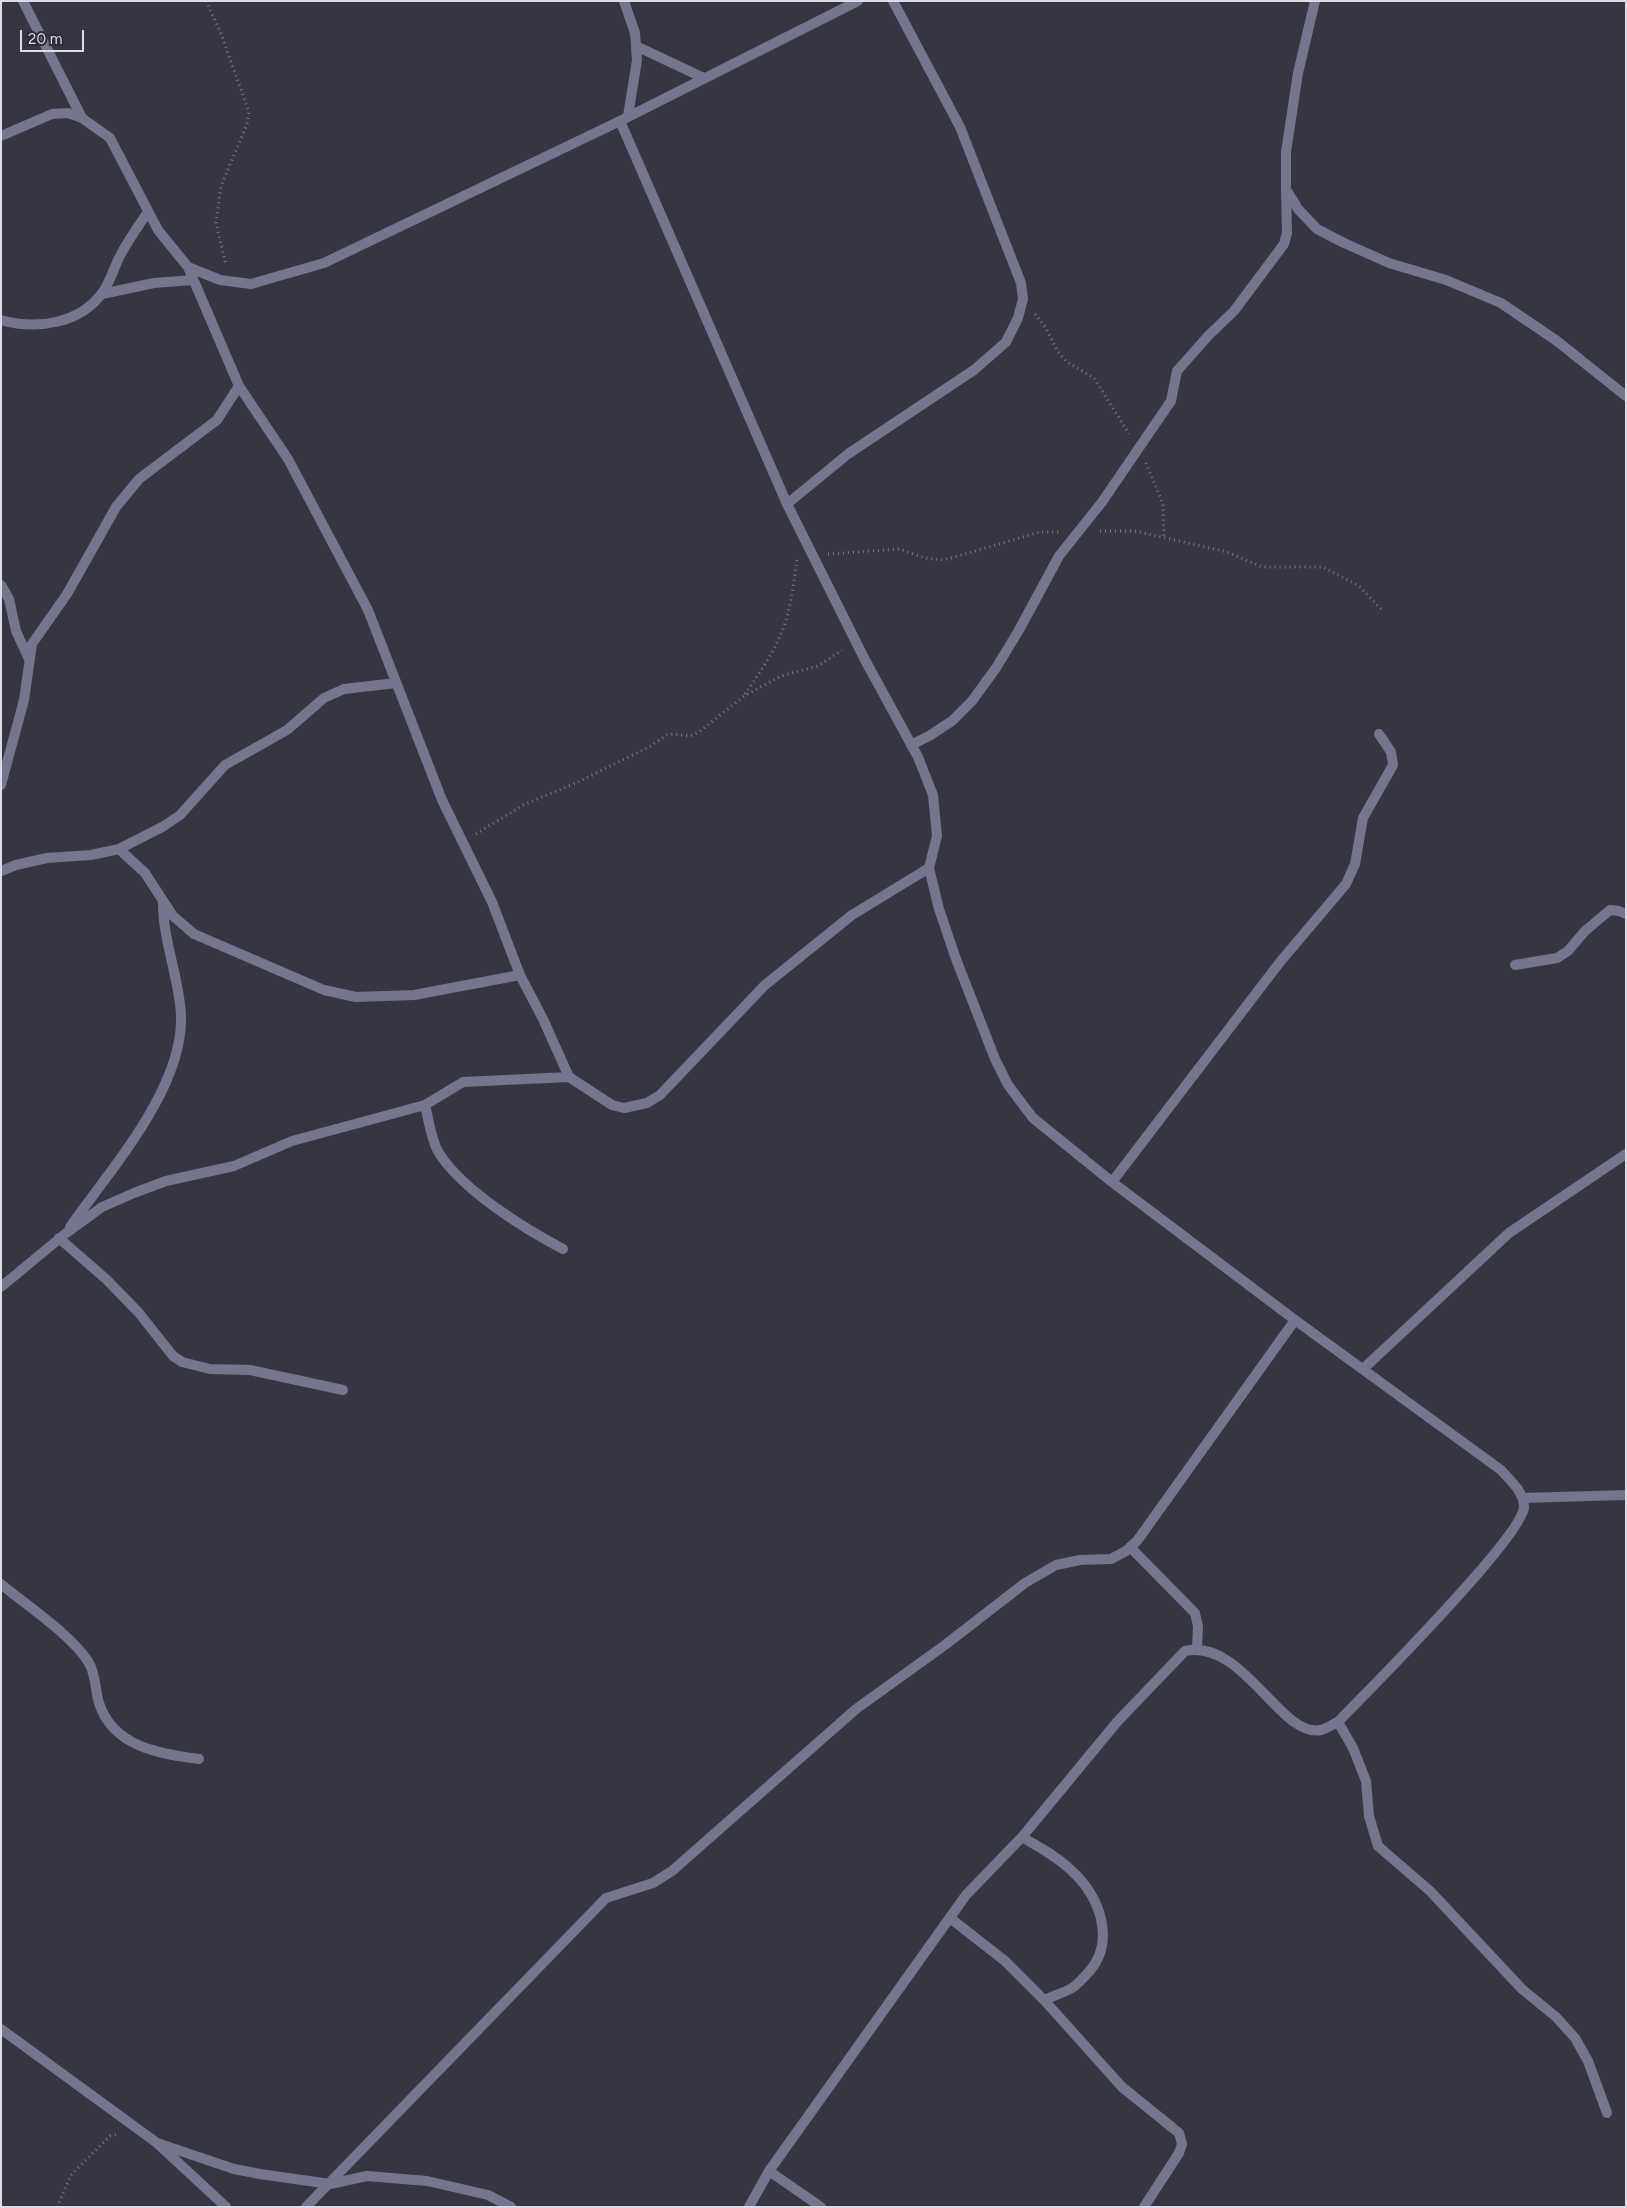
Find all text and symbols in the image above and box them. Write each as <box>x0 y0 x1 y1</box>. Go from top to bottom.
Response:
scale bar <box>22 20 86 52</box>
text: 20 m <box>28 30 62 48</box>

